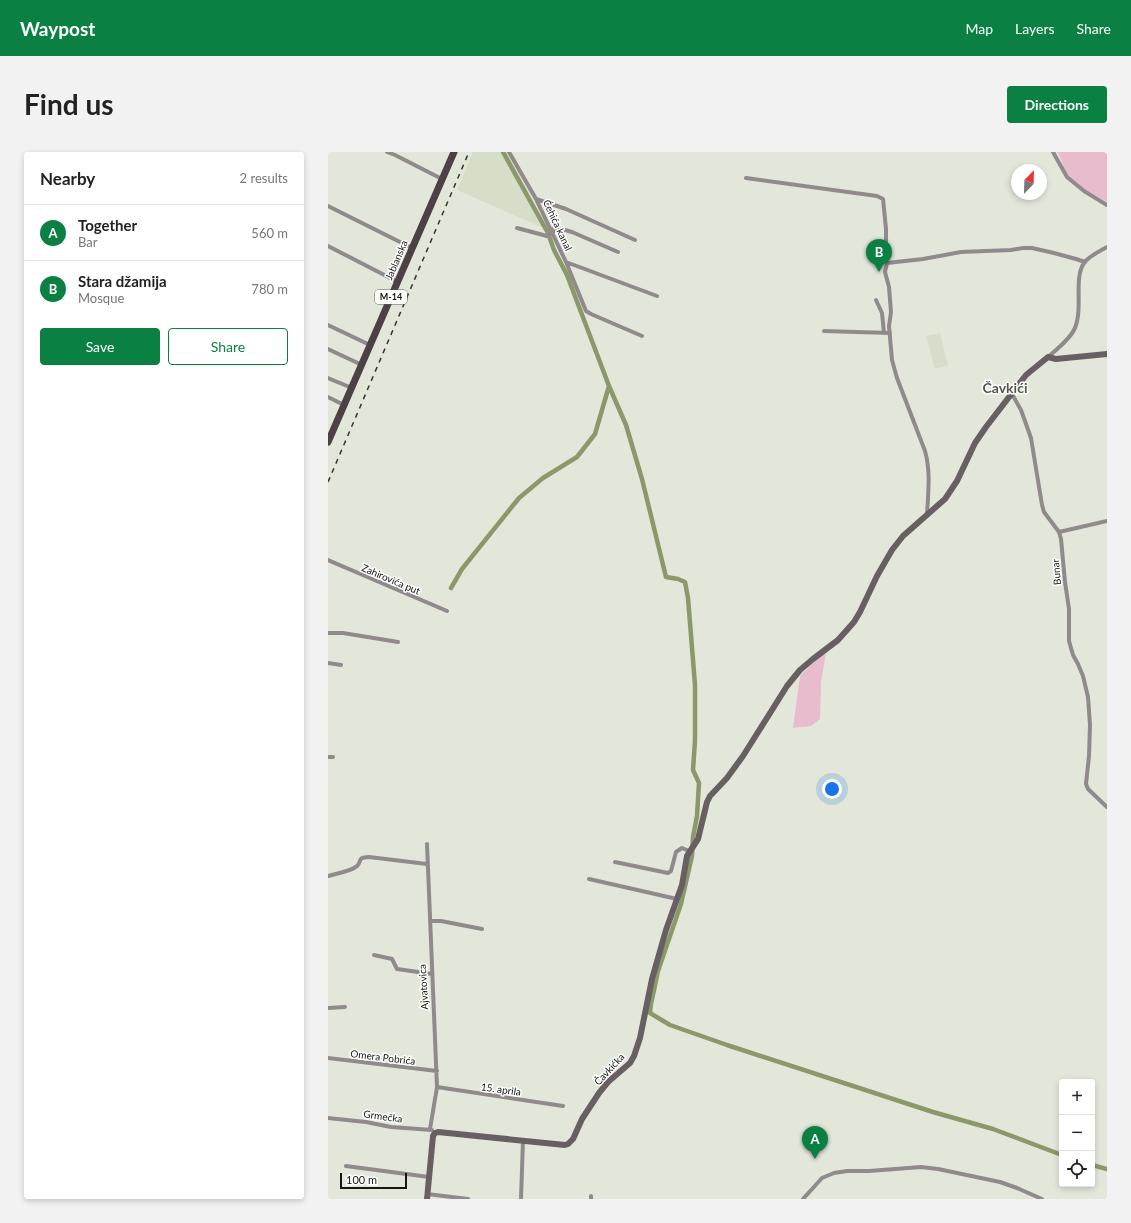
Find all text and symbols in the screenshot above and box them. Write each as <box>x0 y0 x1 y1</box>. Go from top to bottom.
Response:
text: Waypost <box>20 17 95 40</box>
text: Map <box>965 20 993 37</box>
text: Layers <box>1015 20 1055 37</box>
text: Share <box>1077 20 1111 37</box>
button: Directions <box>1007 86 1107 123</box>
text: Find us <box>24 87 114 121</box>
north arrow <box>1011 164 1047 200</box>
text: Nearby <box>40 168 95 189</box>
text: 2 results <box>240 170 288 186</box>
street label: Ćehića kanal <box>541 197 575 253</box>
text: Together <box>78 216 137 234</box>
text: A <box>48 225 58 241</box>
text: 560 m <box>251 225 288 241</box>
text: Bar <box>78 234 98 250</box>
street label: Jablanska <box>382 238 410 282</box>
pin: B <box>866 239 892 272</box>
text: Stara džamija <box>78 272 167 290</box>
text: B <box>49 281 57 297</box>
text: 780 m <box>251 281 288 297</box>
text: Mosque <box>78 290 124 306</box>
road number: M-14 <box>375 290 407 304</box>
button: Save <box>40 328 160 365</box>
button: Share <box>168 328 288 365</box>
district label: Čavkići <box>983 379 1027 396</box>
street label: Bunar <box>1049 558 1063 586</box>
street label: Zahirovića put <box>360 561 422 597</box>
your location <box>822 779 842 799</box>
street label: Ajvatovica <box>416 964 430 1010</box>
street label: Omera Pobrića <box>350 1047 416 1067</box>
street label: Čavkićka <box>591 1051 627 1087</box>
map controls <box>1059 1079 1095 1187</box>
button: + <box>1059 1079 1095 1115</box>
street label: 15. aprila <box>480 1080 522 1098</box>
street label: Grmečka <box>363 1107 403 1125</box>
button: − <box>1059 1115 1095 1151</box>
pin: A <box>802 1126 828 1159</box>
button: locate <box>1059 1151 1095 1187</box>
scale bar <box>340 1171 407 1190</box>
text: 100 m <box>346 1173 377 1186</box>

